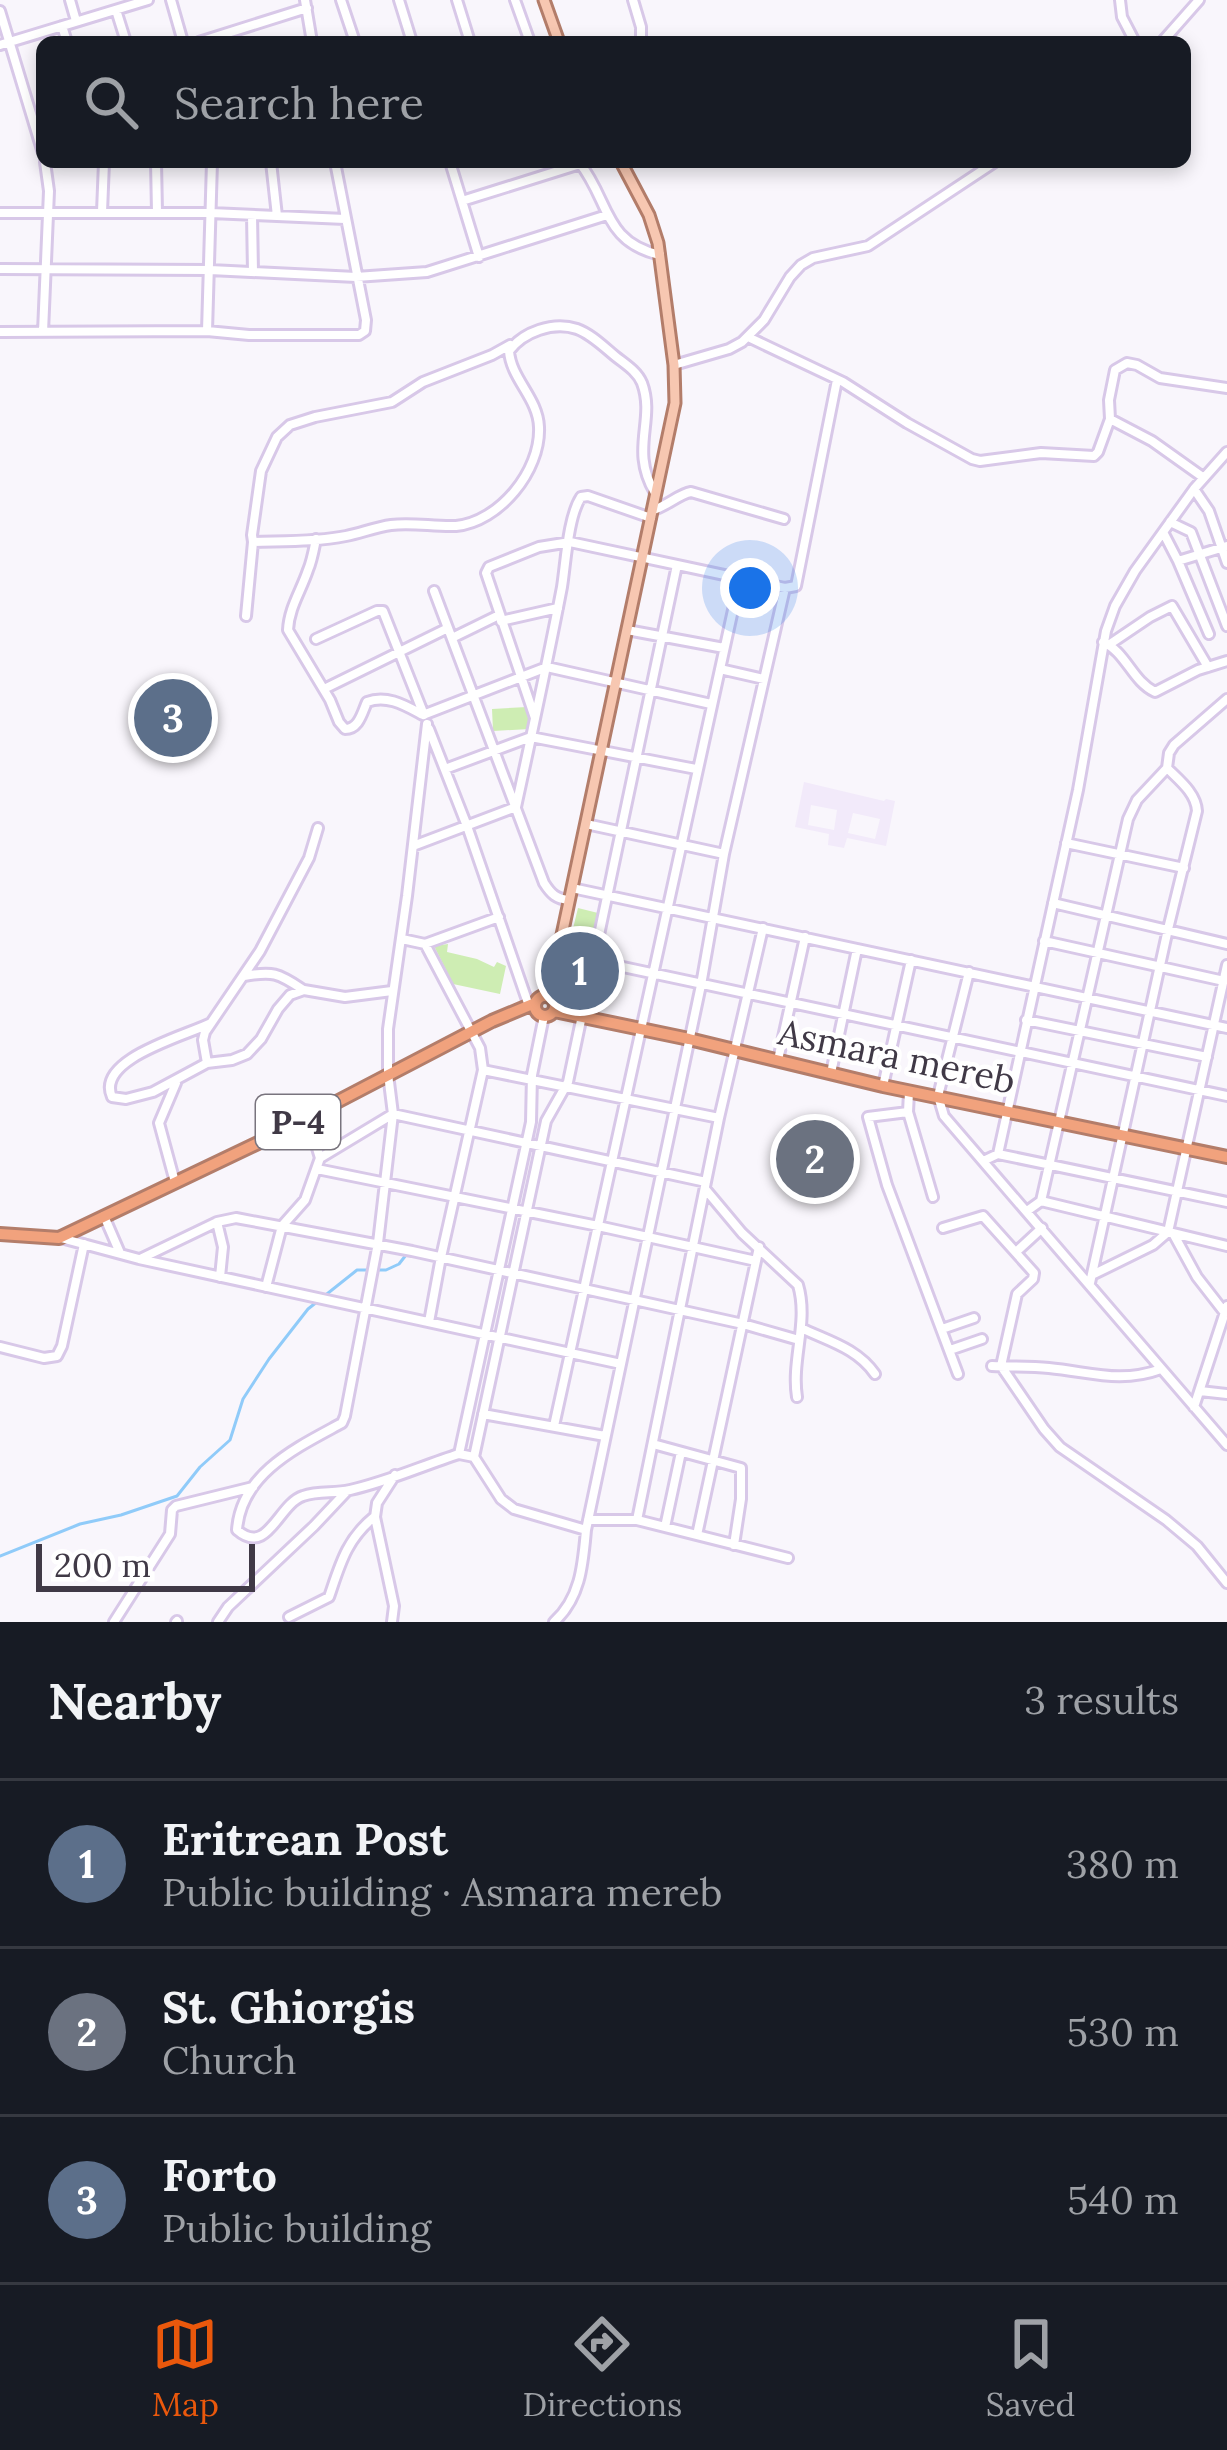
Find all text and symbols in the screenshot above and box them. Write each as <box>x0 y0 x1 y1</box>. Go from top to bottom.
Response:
search box <box>36 36 1191 168</box>
icon: search <box>78 69 144 135</box>
text: Search here <box>174 74 424 131</box>
your location <box>720 558 780 618</box>
pin: 3 <box>134 673 212 763</box>
pin: 1 <box>541 926 619 1016</box>
street label: Asmara mereb <box>773 1008 1020 1104</box>
road number: P-4 <box>256 1095 340 1149</box>
pin: 2 <box>776 1114 854 1204</box>
scale bar <box>36 1538 255 1591</box>
text: 200 m <box>54 1544 151 1586</box>
text: Nearby <box>48 1668 221 1733</box>
text: 3 results <box>1024 1675 1179 1725</box>
text: Eritrean Post <box>162 1810 448 1867</box>
text: 1 <box>79 1839 95 1889</box>
text: 380 m <box>1066 1839 1179 1889</box>
text: Public building · Asmara mereb <box>162 1867 722 1917</box>
text: St. Ghiorgis <box>162 1978 415 2035</box>
text: 2 <box>77 2007 97 2057</box>
text: 530 m <box>1067 2007 1179 2057</box>
text: Church <box>162 2035 297 2085</box>
text: Forto <box>162 2146 277 2203</box>
text: 3 <box>76 2175 98 2225</box>
text: 540 m <box>1067 2175 1179 2225</box>
text: Public building <box>162 2203 431 2253</box>
tab: Map <box>152 2311 219 2425</box>
tab: Directions <box>523 2311 682 2425</box>
tab: Saved <box>986 2311 1075 2425</box>

